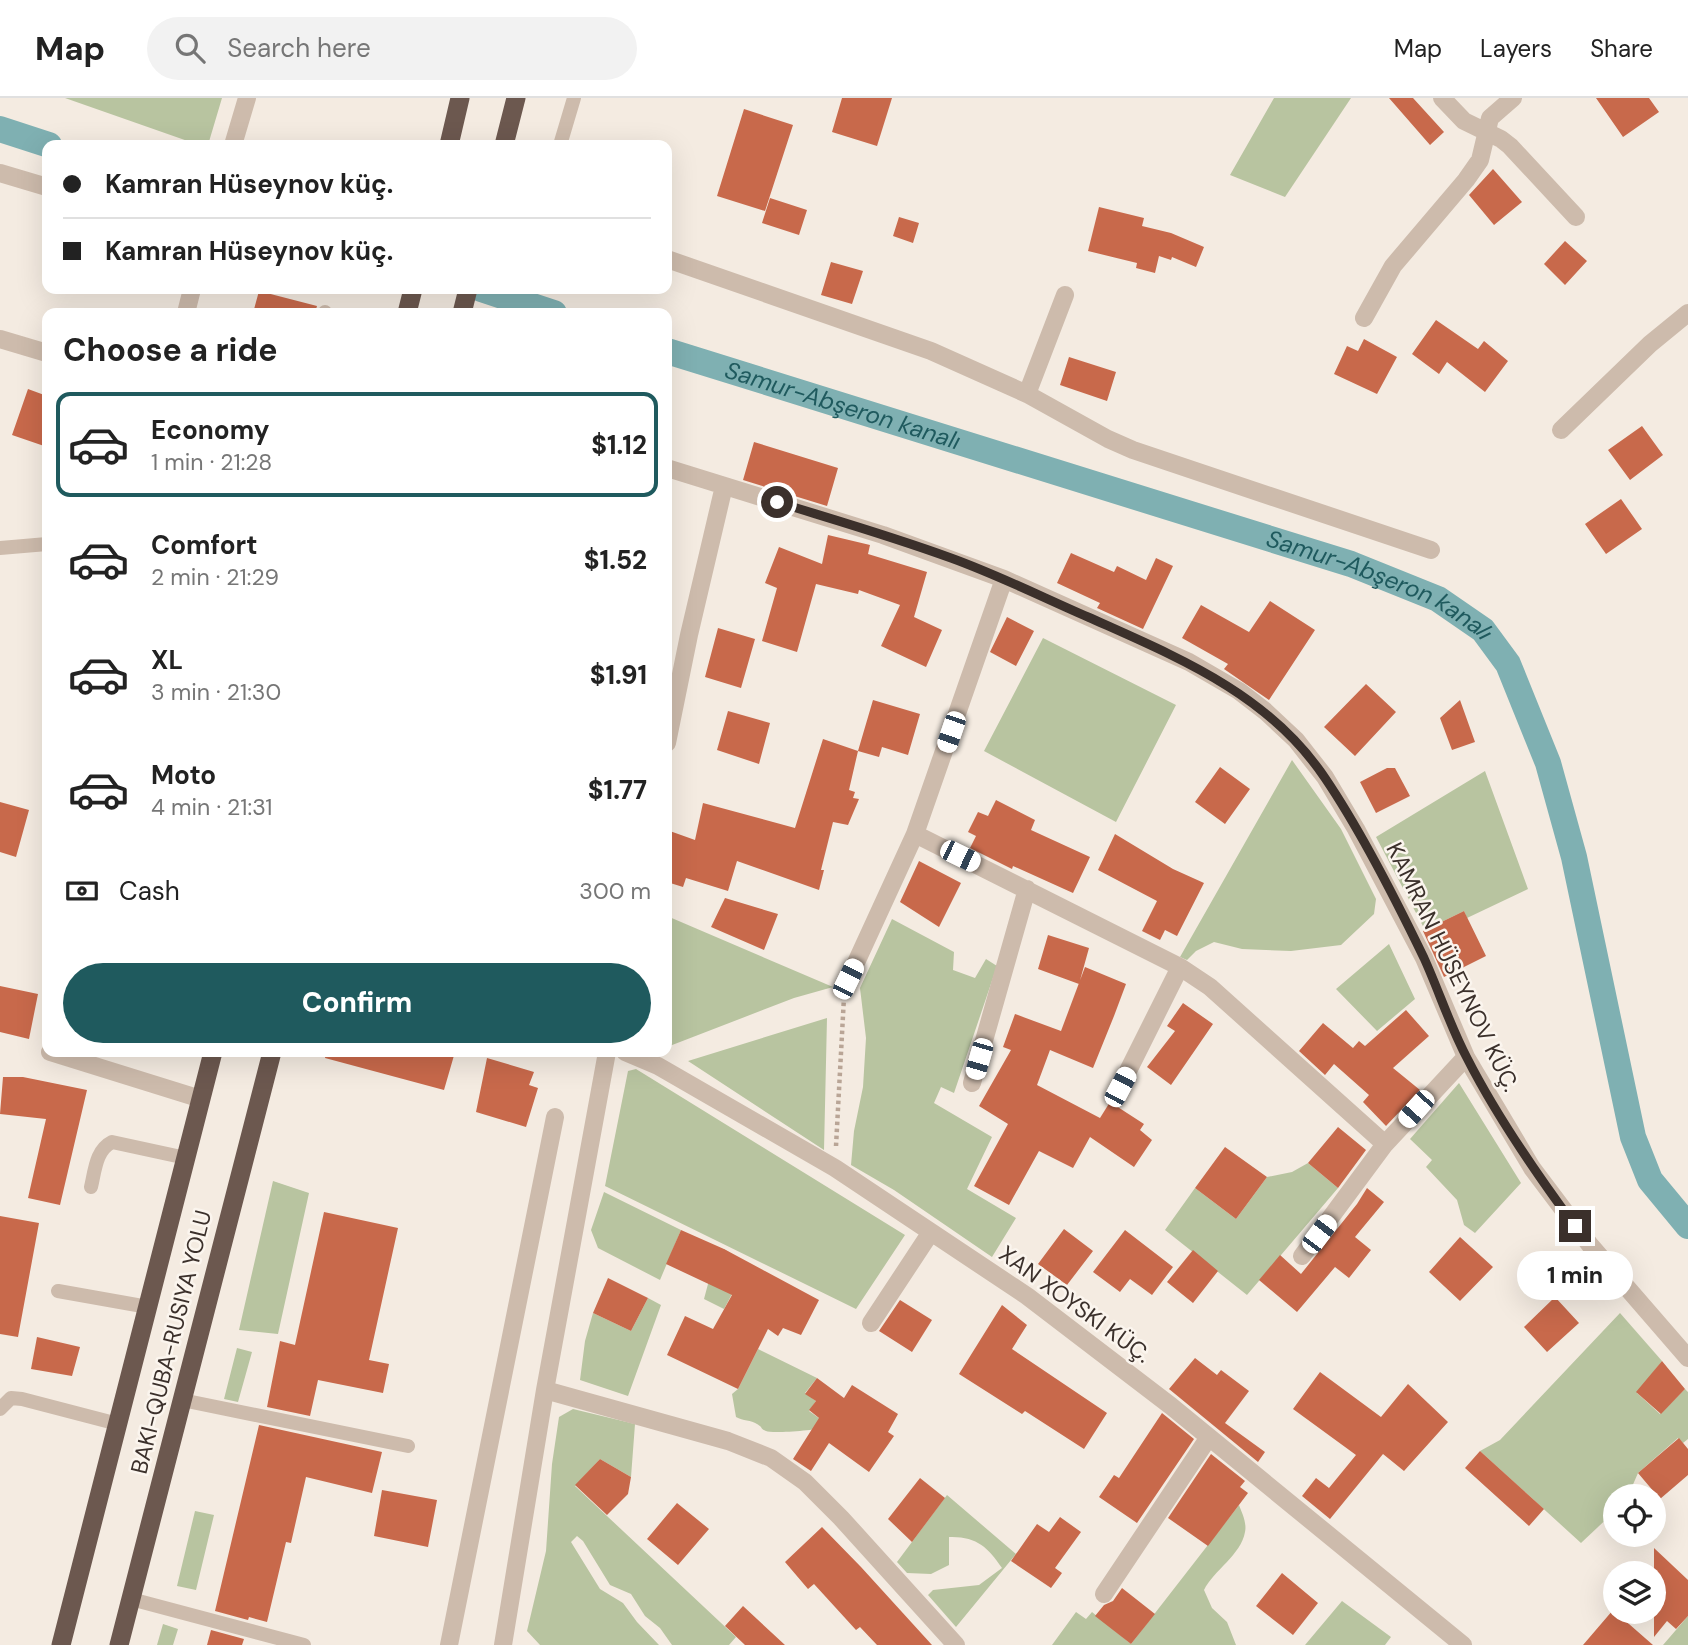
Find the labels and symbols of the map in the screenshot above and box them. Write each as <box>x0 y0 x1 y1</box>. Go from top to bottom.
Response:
water label: Samur-Abşeron kanalı <box>721 354 964 456</box>
route start <box>761 486 793 518</box>
water label: Samur-Abşeron kanalı <box>1263 523 1501 646</box>
car <box>935 709 968 755</box>
car <box>937 837 984 875</box>
street label: KAMRAN HÜSEYNOV KÜÇ. <box>1380 838 1526 1096</box>
car <box>830 956 867 1002</box>
car <box>964 1036 995 1082</box>
car <box>1101 1064 1140 1110</box>
car <box>1395 1086 1438 1132</box>
street label: BAKI-QUBA-RUSIYA YOLU <box>124 1207 218 1477</box>
route end <box>1559 1210 1591 1242</box>
car <box>1298 1211 1341 1257</box>
street label: XAN XOYSKI KÜÇ. <box>993 1239 1157 1369</box>
callout: 1 min <box>1517 1250 1633 1300</box>

